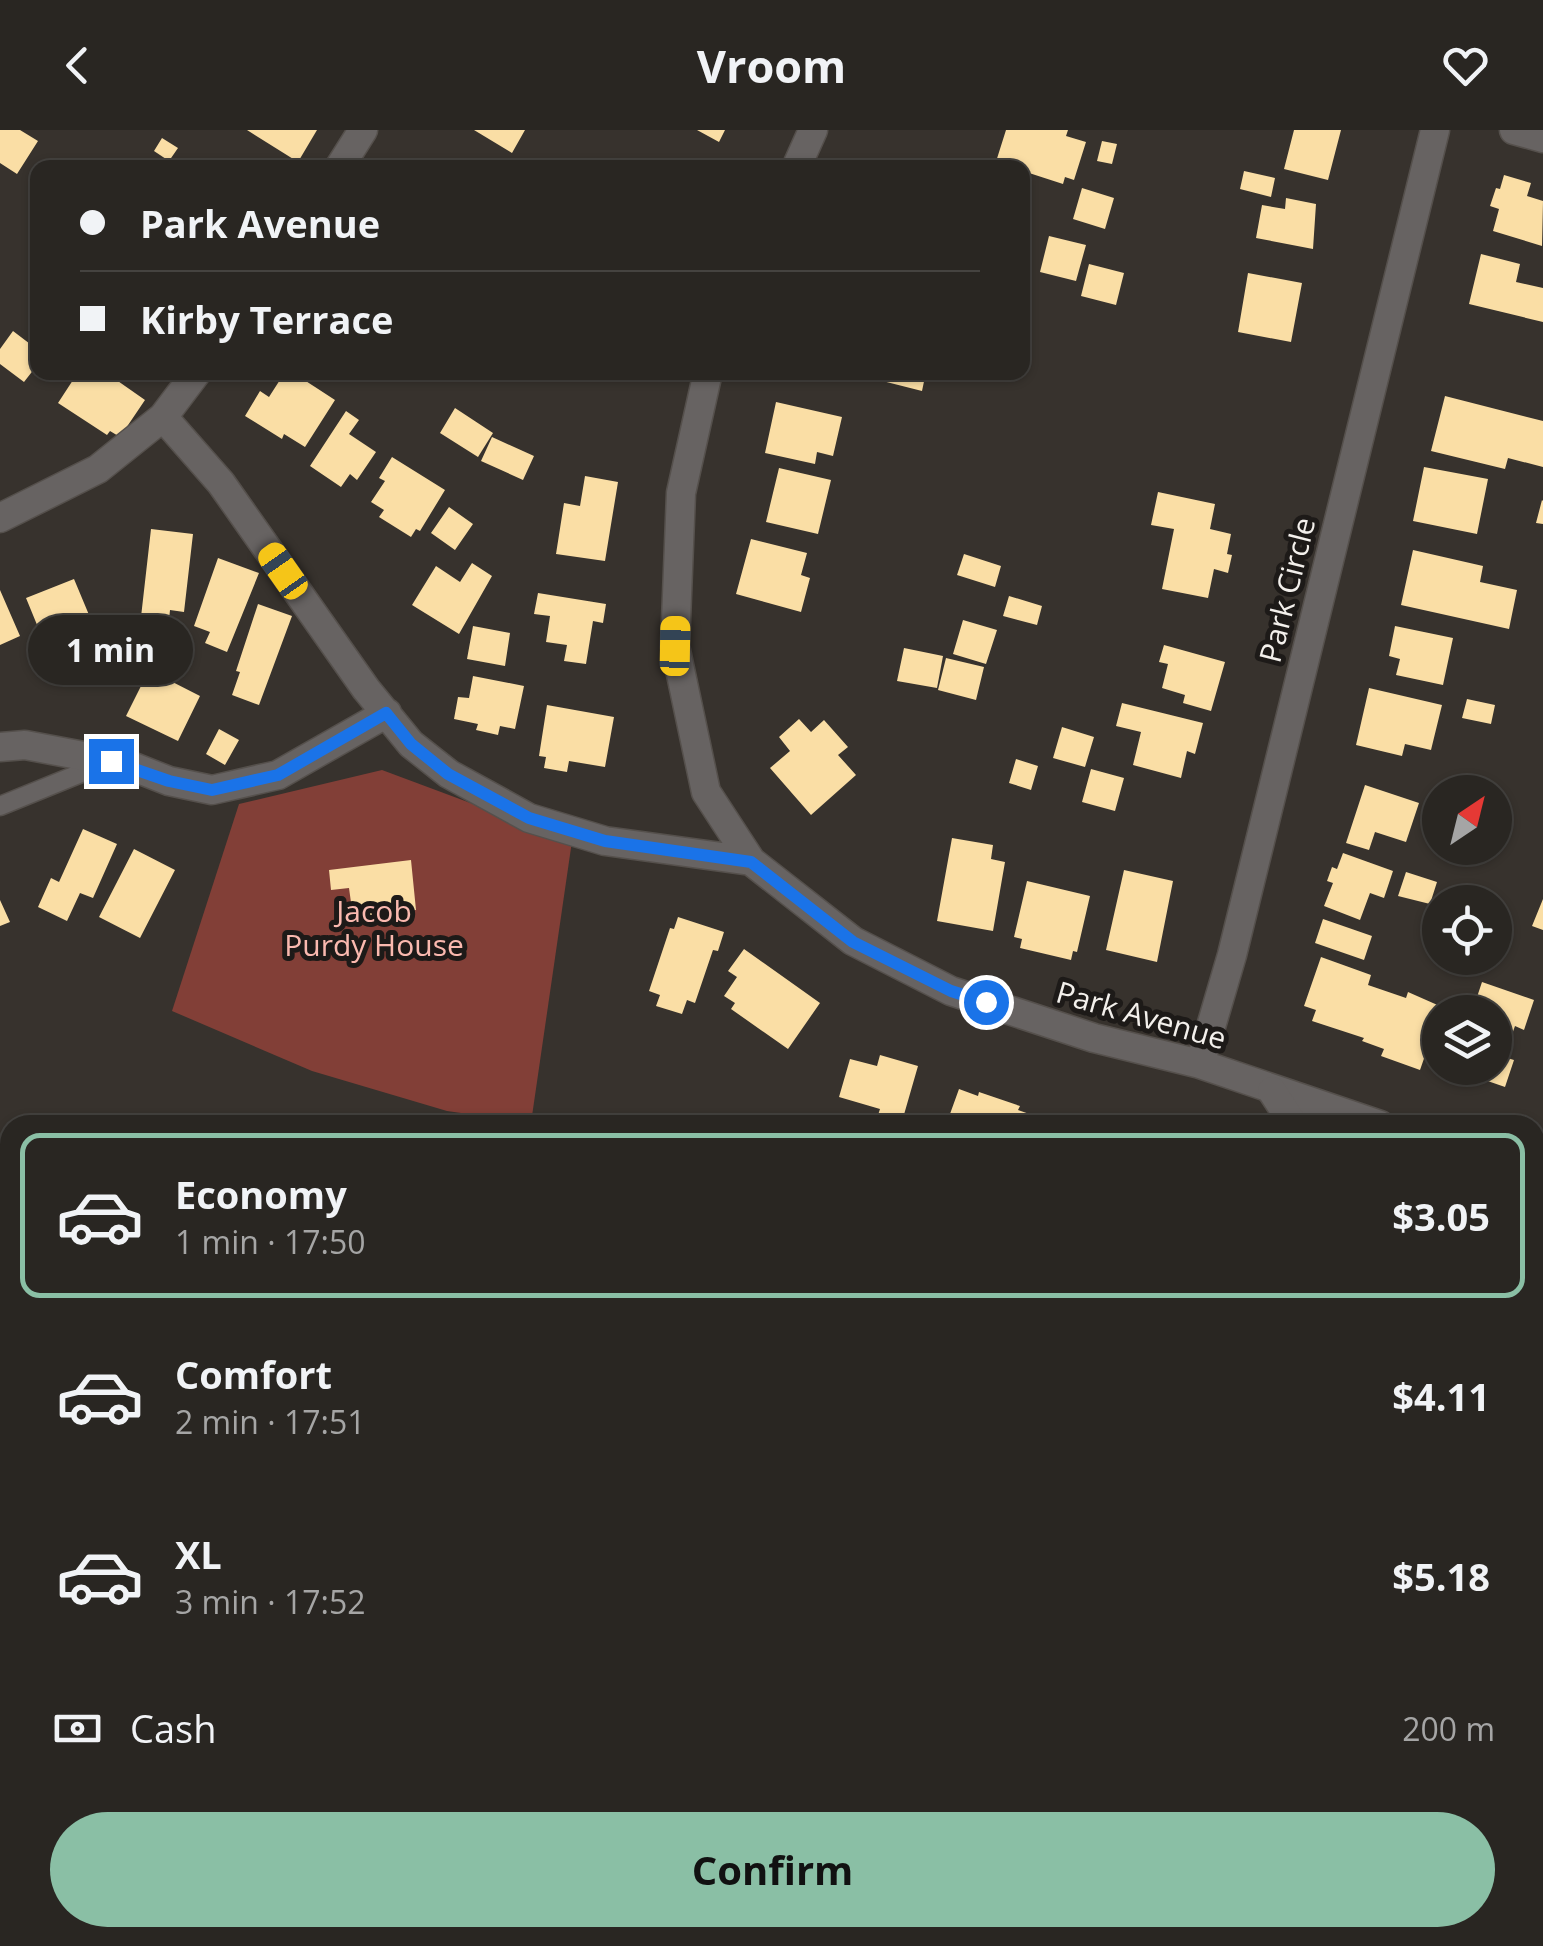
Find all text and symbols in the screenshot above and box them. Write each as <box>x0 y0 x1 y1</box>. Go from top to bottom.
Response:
text: Vroom <box>697 35 846 96</box>
icon: back <box>50 38 105 93</box>
icon: heart <box>1438 38 1493 93</box>
text: Park Avenue <box>140 197 380 249</box>
text: Kirby Terrace <box>140 293 394 345</box>
street label: Park Circle <box>1249 513 1324 666</box>
car <box>254 538 312 604</box>
callout: 1 min <box>28 616 194 686</box>
car <box>659 616 691 676</box>
text: 1 min <box>66 628 155 671</box>
route end <box>89 739 134 784</box>
north arrow <box>1422 775 1512 865</box>
map controls <box>1422 775 1512 1085</box>
button: locate <box>1422 885 1512 975</box>
park label: Jacob Purdy House <box>284 890 464 965</box>
street label: Park Avenue <box>1052 971 1231 1058</box>
route start <box>964 980 1009 1025</box>
button: layers <box>1422 995 1512 1085</box>
text: Economy <box>175 1168 347 1220</box>
icon: car <box>55 1171 145 1261</box>
text: $3.05 <box>1392 1190 1490 1242</box>
text: 1 min · 17:50 <box>175 1220 366 1263</box>
text: Comfort <box>175 1348 332 1400</box>
icon: car <box>55 1351 145 1441</box>
text: $4.11 <box>1392 1370 1490 1422</box>
text: 2 min · 17:51 <box>175 1400 366 1443</box>
text: XL <box>175 1528 222 1580</box>
icon: car <box>55 1531 145 1621</box>
text: $5.18 <box>1392 1550 1490 1602</box>
text: 3 min · 17:52 <box>175 1580 366 1623</box>
icon: cash <box>50 1701 105 1756</box>
text: Cash <box>130 1702 216 1754</box>
text: 200 m <box>1402 1707 1495 1750</box>
button: Confirm <box>50 1812 1495 1927</box>

